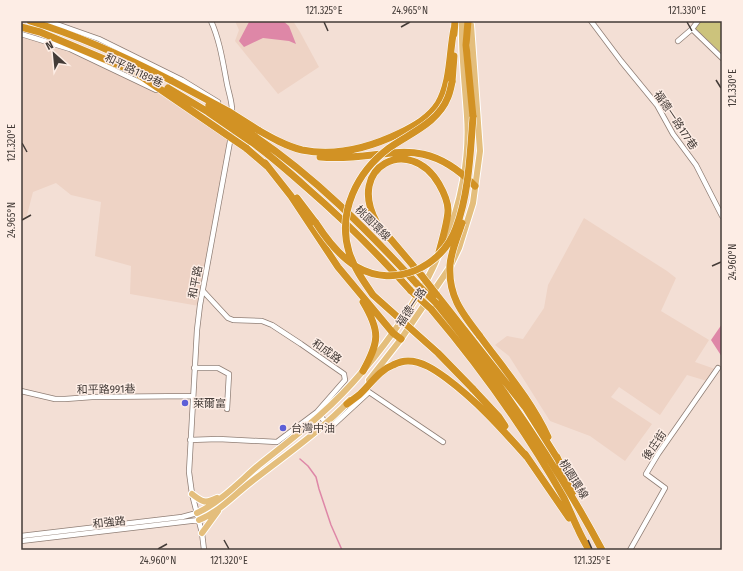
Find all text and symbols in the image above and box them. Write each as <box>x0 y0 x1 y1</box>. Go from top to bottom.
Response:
text: 121.325°E <box>306 5 343 17</box>
text: 24.965°N <box>392 5 428 17</box>
text: 121.330°E <box>668 5 706 17</box>
north arrow <box>34 34 74 74</box>
text: N <box>44 38 56 53</box>
street label: 和平路1189巷 <box>103 51 165 90</box>
text: 121.330°E <box>727 69 739 107</box>
street label: 福德一路177巷 <box>651 88 700 152</box>
text: 121.320°E <box>6 124 18 162</box>
text: 24.965°N <box>6 202 18 238</box>
street label: 桃園環線 <box>352 203 393 244</box>
text: 24.960°N <box>727 244 739 280</box>
street label: 和平路 <box>186 265 205 300</box>
street label: 福德一路 <box>394 285 429 329</box>
street label: 和成路 <box>309 337 344 366</box>
street label: 和平路991巷 <box>77 382 136 397</box>
place label: 萊爾富 <box>193 397 226 410</box>
marker: 萊爾富 <box>180 398 190 408</box>
place label: 台灣中油 <box>291 422 335 435</box>
marker: 台灣中油 <box>278 423 288 433</box>
street label: 後庄街 <box>640 428 669 463</box>
street label: 桃園環線 <box>556 457 591 501</box>
street label: 和強路 <box>92 514 126 531</box>
text: 24.960°N <box>140 555 176 567</box>
text: 121.320°E <box>210 555 248 567</box>
text: 121.325°E <box>574 555 611 567</box>

